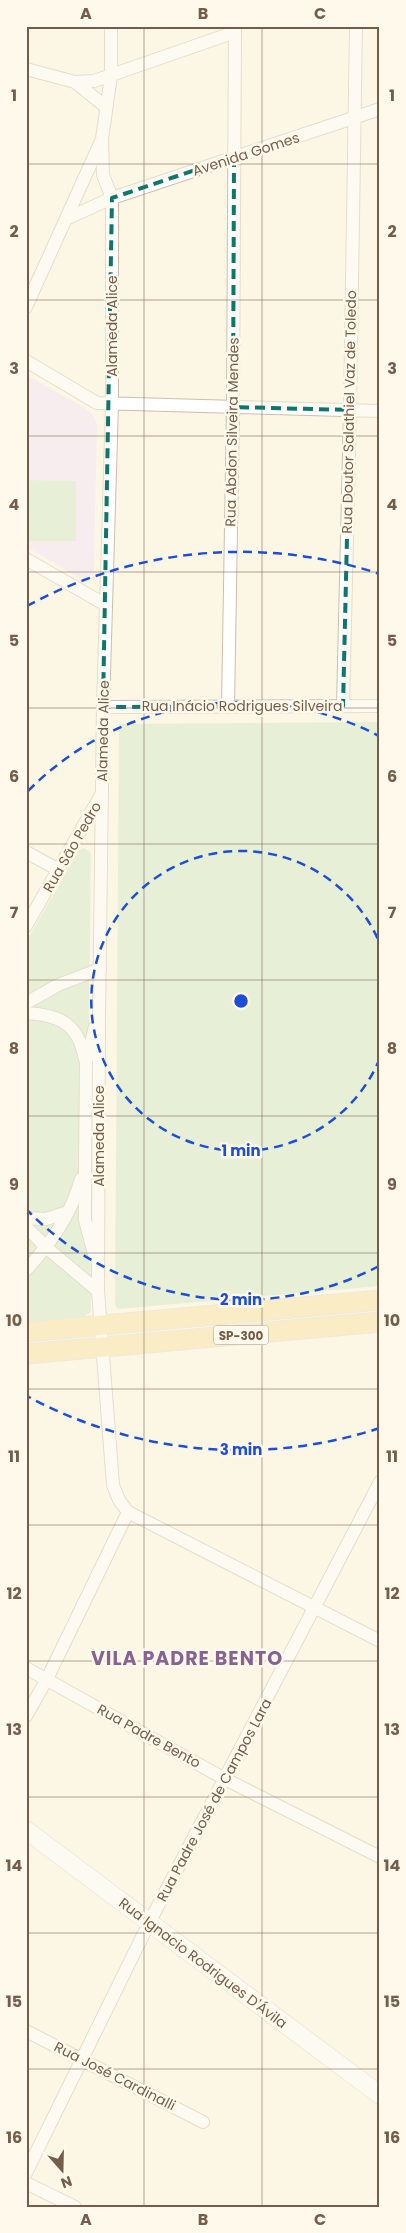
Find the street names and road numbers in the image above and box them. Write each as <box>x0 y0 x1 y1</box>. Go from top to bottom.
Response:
street label: Avenida Gomes <box>190 127 302 181</box>
street label: Alameda Alice <box>102 275 122 377</box>
street label: Rua Doutor Salathiel Vaz de Toledo <box>337 290 361 534</box>
street label: Rua Abdon Silveira Mendes <box>220 337 244 527</box>
street label: Alameda Alice <box>92 680 114 782</box>
street label: Rua Inácio Rodrigues Silveira <box>142 696 342 716</box>
street label: Rua São Pedro <box>38 798 106 896</box>
street label: Alameda Alice <box>89 1085 109 1187</box>
road number: SP-300 <box>214 1326 268 1344</box>
street label: Rua Padre José de Campos Lara <box>152 1695 276 1905</box>
street label: Rua Padre Bento <box>94 1699 204 1773</box>
street label: Rua Ignacio Rodrigues D'Ávila <box>115 1893 291 2033</box>
street label: Rua José Cardinalli <box>51 2037 179 2115</box>

